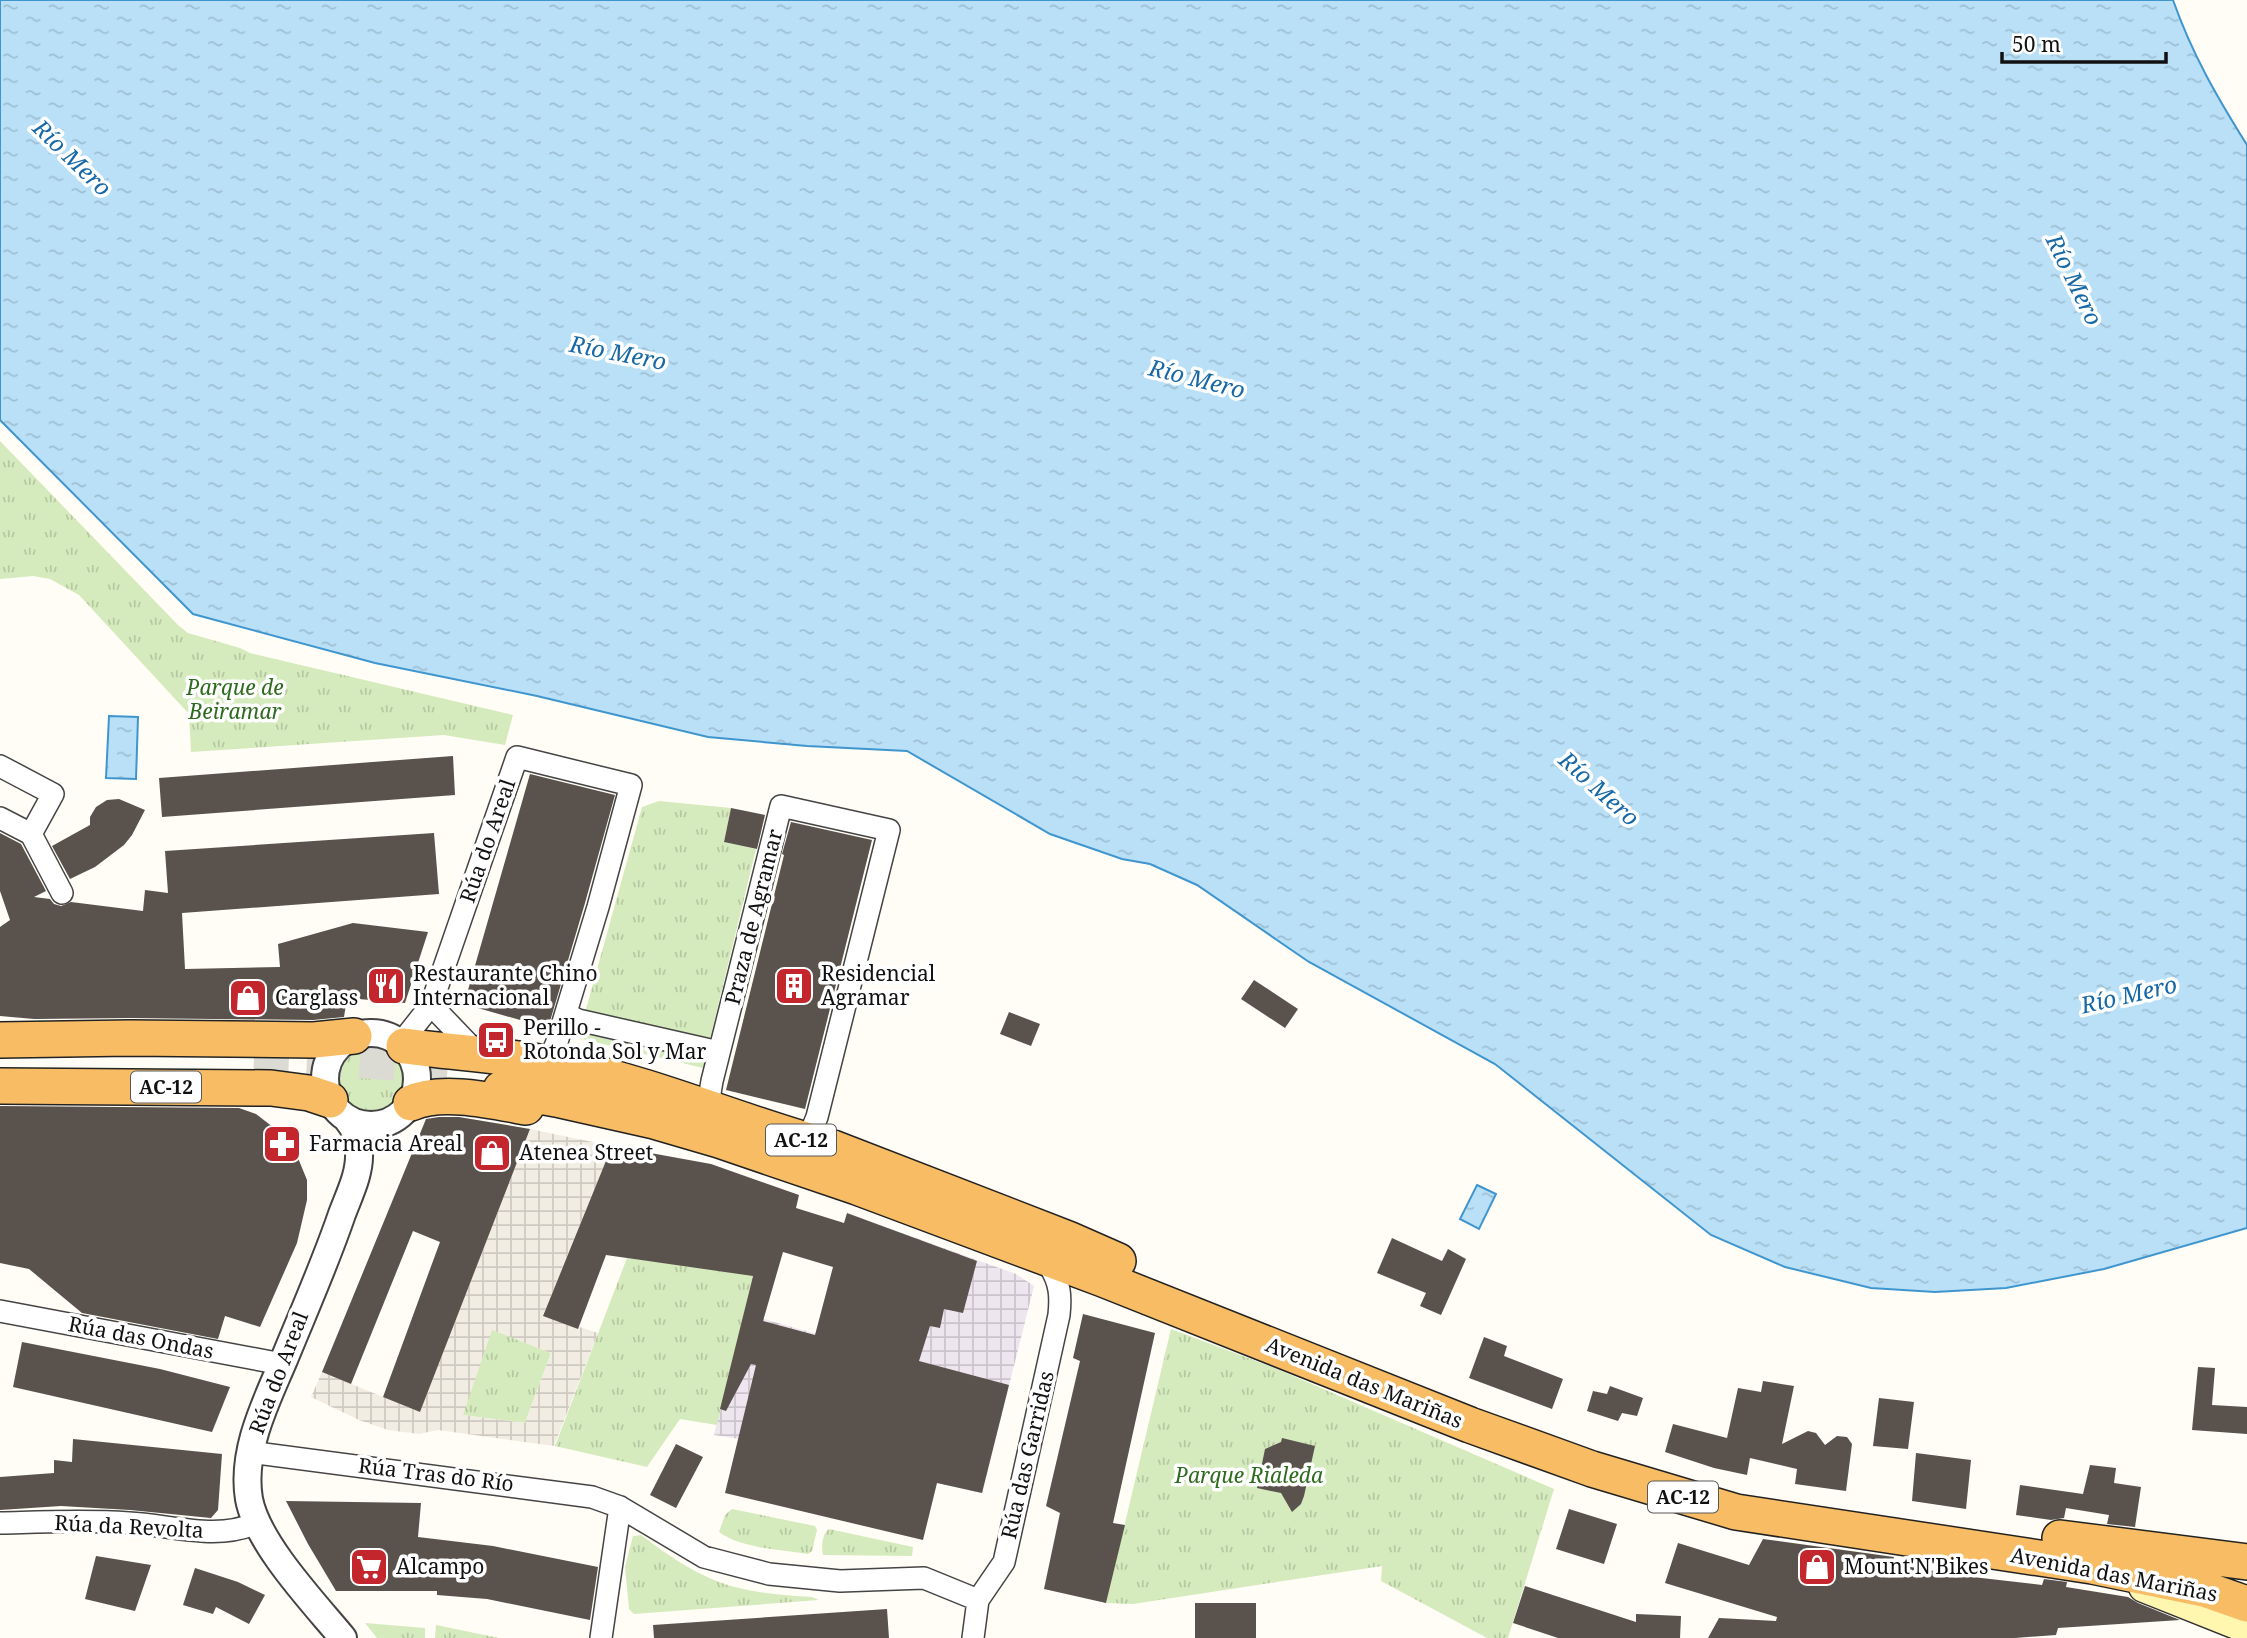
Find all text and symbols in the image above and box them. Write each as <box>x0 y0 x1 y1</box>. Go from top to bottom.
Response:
scale bar <box>2002 21 2166 65</box>
text: 50 m <box>2012 30 2061 58</box>
water label: Río Mero <box>26 111 119 203</box>
water label: Río Mero <box>2039 228 2111 331</box>
water label: Río Mero <box>566 327 669 377</box>
water label: Río Mero <box>1145 350 1249 405</box>
park label: Parque de Beiramar <box>185 673 284 725</box>
water label: Río Mero <box>1552 743 1647 833</box>
street label: Rúa do Areal <box>453 775 521 906</box>
street label: Praza de Agramar <box>718 826 788 1008</box>
place label: Restaurante Chino Internacional <box>413 959 598 1011</box>
place label: Residencial Agramar <box>821 959 936 1011</box>
restaurant icon: Restaurante Chino Internacional <box>365 965 407 1007</box>
building icon: Residencial Agramar <box>773 965 815 1007</box>
water label: Río Mero <box>2077 967 2180 1021</box>
shop icon: Carglass <box>227 977 269 1019</box>
place label: Carglass <box>275 983 358 1011</box>
place label: Perillo - Rotonda Sol y Mar <box>523 1013 706 1065</box>
bus stop icon: Perillo - Rotonda Sol y Mar <box>475 1019 517 1061</box>
road number: AC-12 <box>131 1072 201 1102</box>
pharmacy icon: Farmacia Areal <box>261 1123 303 1165</box>
road number: AC-12 <box>766 1124 836 1156</box>
place label: Farmacia Areal <box>309 1129 463 1157</box>
shop icon: Atenea Street <box>471 1132 513 1174</box>
place label: Atenea Street <box>519 1138 653 1166</box>
street label: Rúa do Areal <box>242 1307 314 1438</box>
street label: Rúa das Ondas <box>66 1309 216 1365</box>
street label: Avenida das Mariñas <box>1262 1330 1467 1434</box>
street label: Rúa das Garridas <box>994 1368 1060 1542</box>
street label: Rúa Tras do Río <box>357 1451 516 1497</box>
park label: Parque Rialeda <box>1174 1461 1324 1489</box>
road number: AC-12 <box>1648 1482 1718 1512</box>
street label: Rúa da Revolta <box>54 1508 204 1544</box>
street label: Avenida das Mariñas <box>2008 1540 2220 1608</box>
supermarket icon: Alcampo <box>348 1546 390 1588</box>
shop icon: Mount'N'Bikes <box>1796 1546 1838 1588</box>
place label: Alcampo <box>396 1552 484 1580</box>
place label: Mount'N'Bikes <box>1844 1552 1988 1580</box>

